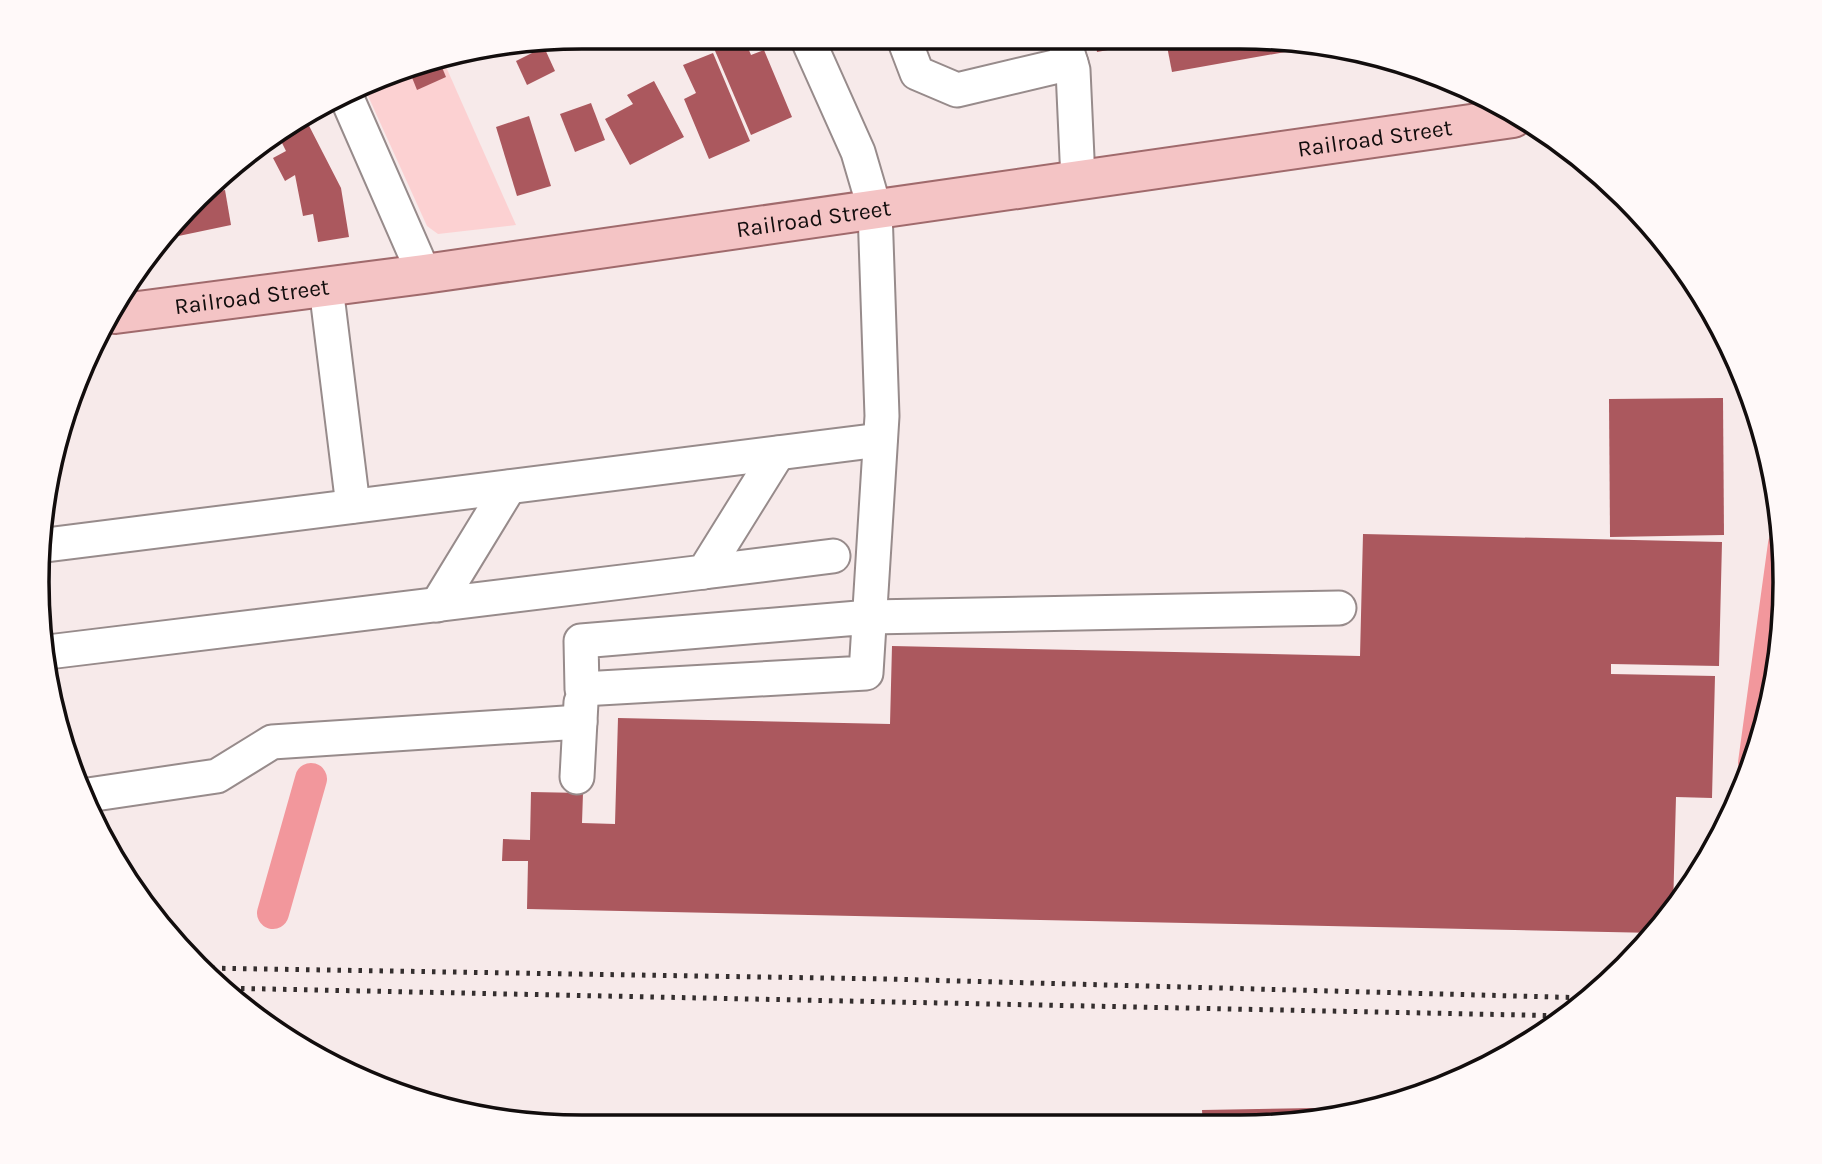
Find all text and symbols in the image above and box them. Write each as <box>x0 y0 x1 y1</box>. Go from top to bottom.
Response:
street label: Railroad Street <box>1296 113 1454 162</box>
street label: Railroad Street <box>734 194 893 243</box>
street label: Railroad Street <box>173 273 331 320</box>

